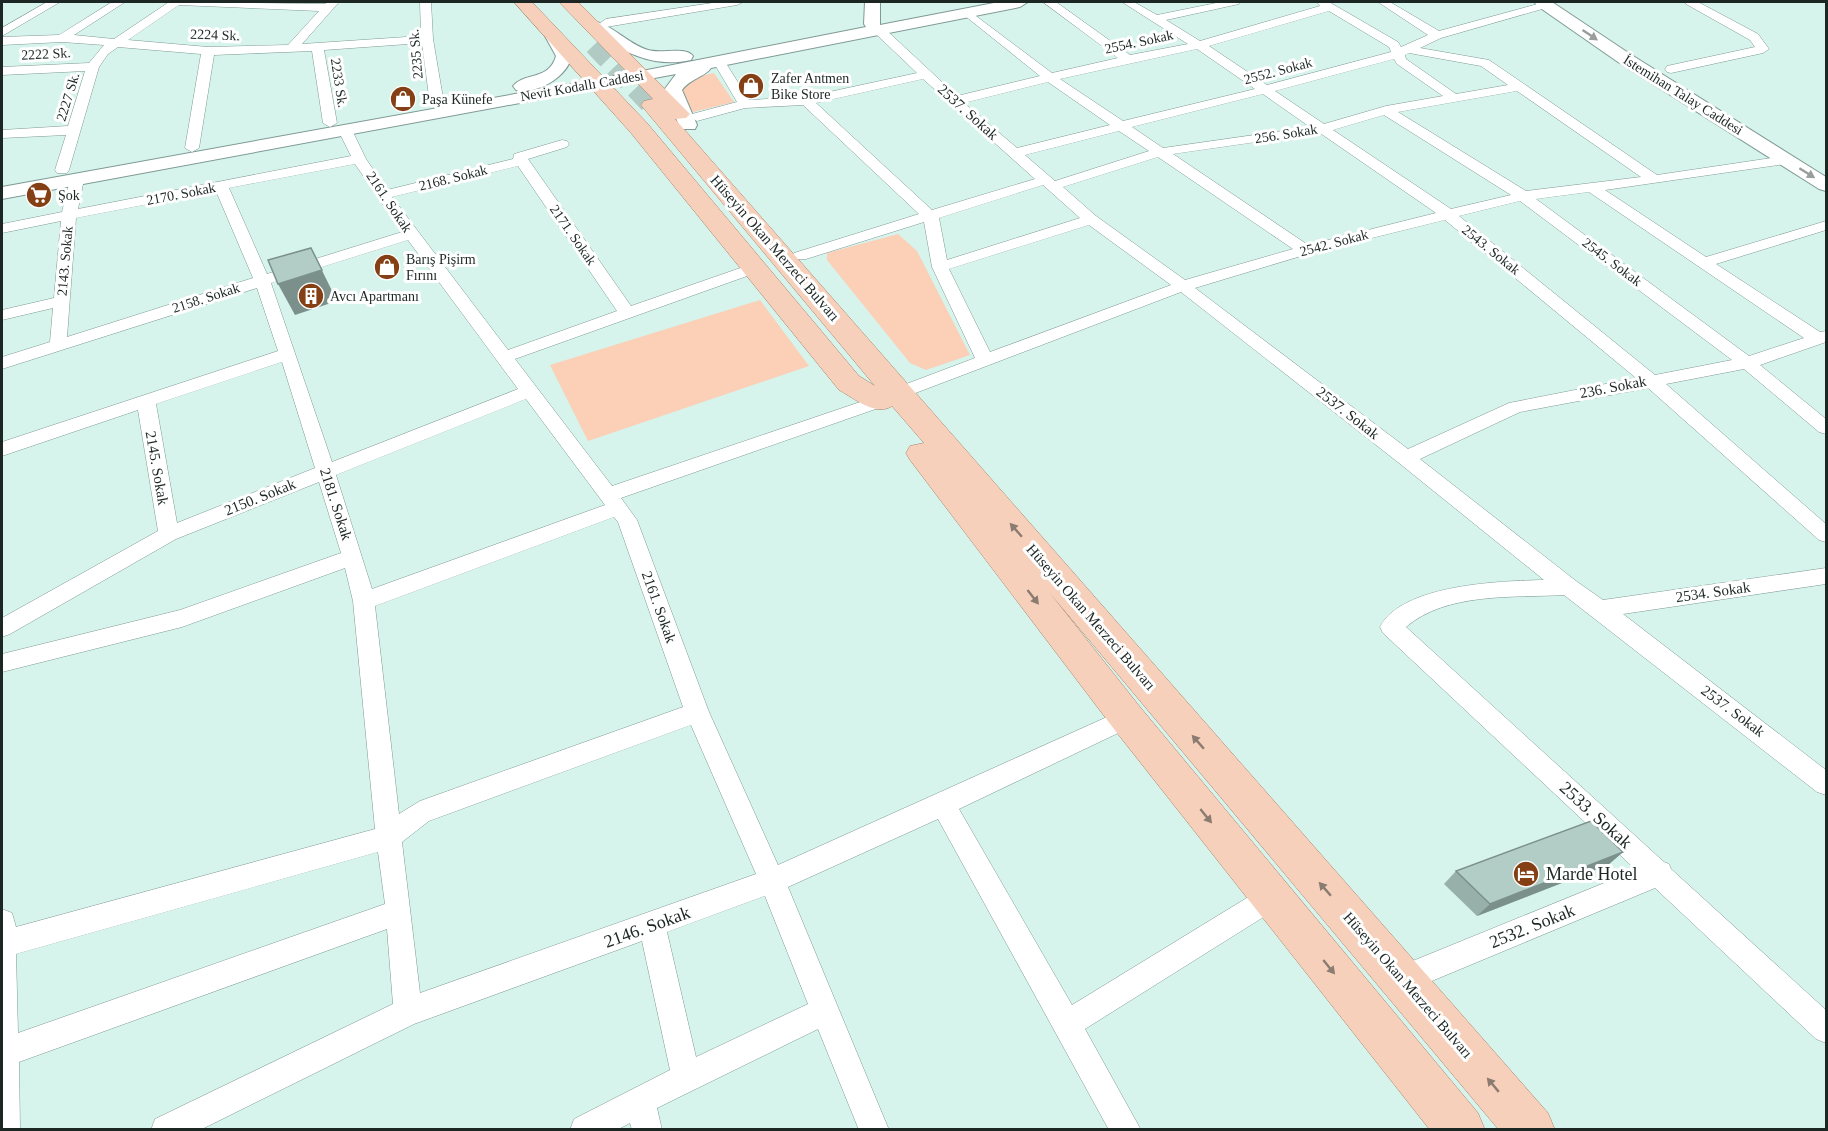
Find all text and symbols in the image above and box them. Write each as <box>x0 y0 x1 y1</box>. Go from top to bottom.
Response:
street label: 2224 Sk. <box>190 27 240 43</box>
street label: 2554. Sokak <box>1103 27 1175 57</box>
street label: 2235 Sk. <box>406 29 426 79</box>
one-way arrow <box>1581 29 1597 41</box>
street label: 2222 Sk. <box>21 45 71 63</box>
street label: İstemihan Talay Caddesi <box>1621 52 1746 138</box>
street label: 2552. Sokak <box>1242 55 1314 87</box>
street label: 2233 Sk. <box>328 57 350 109</box>
street label: Nevit Kodallı Caddesi <box>519 68 645 104</box>
street label: 2227 Sk. <box>54 71 82 123</box>
shop icon: Zafer Antmen Bike Store <box>736 71 766 101</box>
place label: Zafer Antmen Bike Store <box>771 71 849 102</box>
street label: 2537. Sokak <box>935 81 1002 143</box>
shop icon: Paşa Künefe <box>388 84 418 114</box>
place label: Paşa Künefe <box>422 92 492 107</box>
street label: 256. Sokak <box>1254 122 1318 146</box>
street label: 2168. Sokak <box>417 162 489 194</box>
one-way arrow <box>1799 168 1815 179</box>
street label: 2161. Sokak <box>363 169 415 235</box>
street label: Hüseyin Okan Merzeci Bulvarı <box>707 172 843 324</box>
supermarket icon: Şok <box>24 180 54 210</box>
street label: 2170. Sokak <box>145 180 217 208</box>
place label: Şok <box>58 188 80 203</box>
street label: 2171. Sokak <box>547 202 599 268</box>
street label: 2543. Sokak <box>1459 222 1523 278</box>
street label: 2143. Sokak <box>54 225 76 297</box>
street label: 2542. Sokak <box>1298 227 1370 259</box>
street label: 2545. Sokak <box>1580 235 1644 289</box>
shop icon: Barış Pişirm Fırını <box>372 252 402 282</box>
place label: Barış Pişirm Fırını <box>406 252 476 283</box>
street label: 2158. Sokak <box>170 280 242 316</box>
building icon: Avcı Apartmanı <box>296 281 326 311</box>
place label: Avcı Apartmanı <box>330 289 419 304</box>
street label: 236. Sokak <box>1578 373 1648 401</box>
street label: 2537. Sokak <box>1314 384 1383 443</box>
street label: 2145. Sokak <box>143 430 171 507</box>
street label: 2181. Sokak <box>317 466 355 543</box>
street label: 2150. Sokak <box>222 475 298 518</box>
one-way arrow <box>1009 522 1022 538</box>
street label: Hüseyin Okan Merzeci Bulvarı <box>1023 541 1159 693</box>
street label: 2161. Sokak <box>639 569 680 645</box>
street label: 2534. Sokak <box>1675 579 1752 605</box>
one-way arrow <box>1027 589 1040 605</box>
street label: 2537. Sokak <box>1698 682 1768 740</box>
one-way arrow <box>1192 735 1205 750</box>
street label: 2533. Sokak <box>1556 777 1636 853</box>
one-way arrow <box>1200 808 1212 823</box>
hotel icon: Marde Hotel <box>1511 859 1541 889</box>
place label: Marde Hotel <box>1546 864 1637 884</box>
one-way arrow <box>1319 881 1332 897</box>
street label: 2532. Sokak <box>1487 900 1577 952</box>
street label: 2146. Sokak <box>601 902 693 952</box>
street label: Hüseyin Okan Merzeci Bulvarı <box>1340 909 1476 1061</box>
one-way arrow <box>1323 959 1336 975</box>
one-way arrow <box>1487 1077 1500 1093</box>

